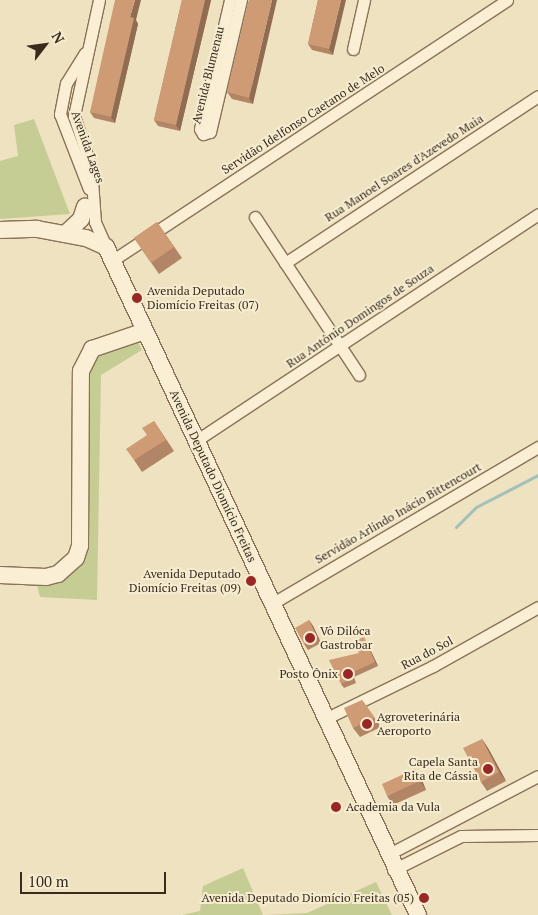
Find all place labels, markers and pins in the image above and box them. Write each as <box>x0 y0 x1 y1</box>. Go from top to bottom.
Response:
place label: Avenida Deputado Diomício Freitas (07) <box>147 284 259 312</box>
marker: Avenida Deputado Diomício Freitas (07) <box>131 292 143 304</box>
place label: Avenida Deputado Diomício Freitas (09) <box>129 567 241 595</box>
marker: Avenida Deputado Diomício Freitas (09) <box>245 575 257 587</box>
place label: Vô Dilóca Gastrobar <box>320 624 372 652</box>
marker: Vô Dilóca Gastrobar <box>304 632 316 644</box>
place label: Posto Ônix <box>280 667 338 681</box>
marker: Posto Ônix <box>342 668 354 680</box>
place label: Agroveterinária Aeroporto <box>377 710 460 738</box>
marker: Agroveterinária Aeroporto <box>361 718 373 730</box>
place label: Capela Santa Rita de Cássia <box>404 755 478 783</box>
marker: Capela Santa Rita de Cássia <box>482 763 494 775</box>
place label: Academia da Vula <box>346 800 440 814</box>
marker: Academia da Vula <box>330 801 342 813</box>
place label: Avenida Deputado Diomício Freitas (05) <box>202 891 414 905</box>
marker: Avenida Deputado Diomício Freitas (05) <box>418 892 430 904</box>

